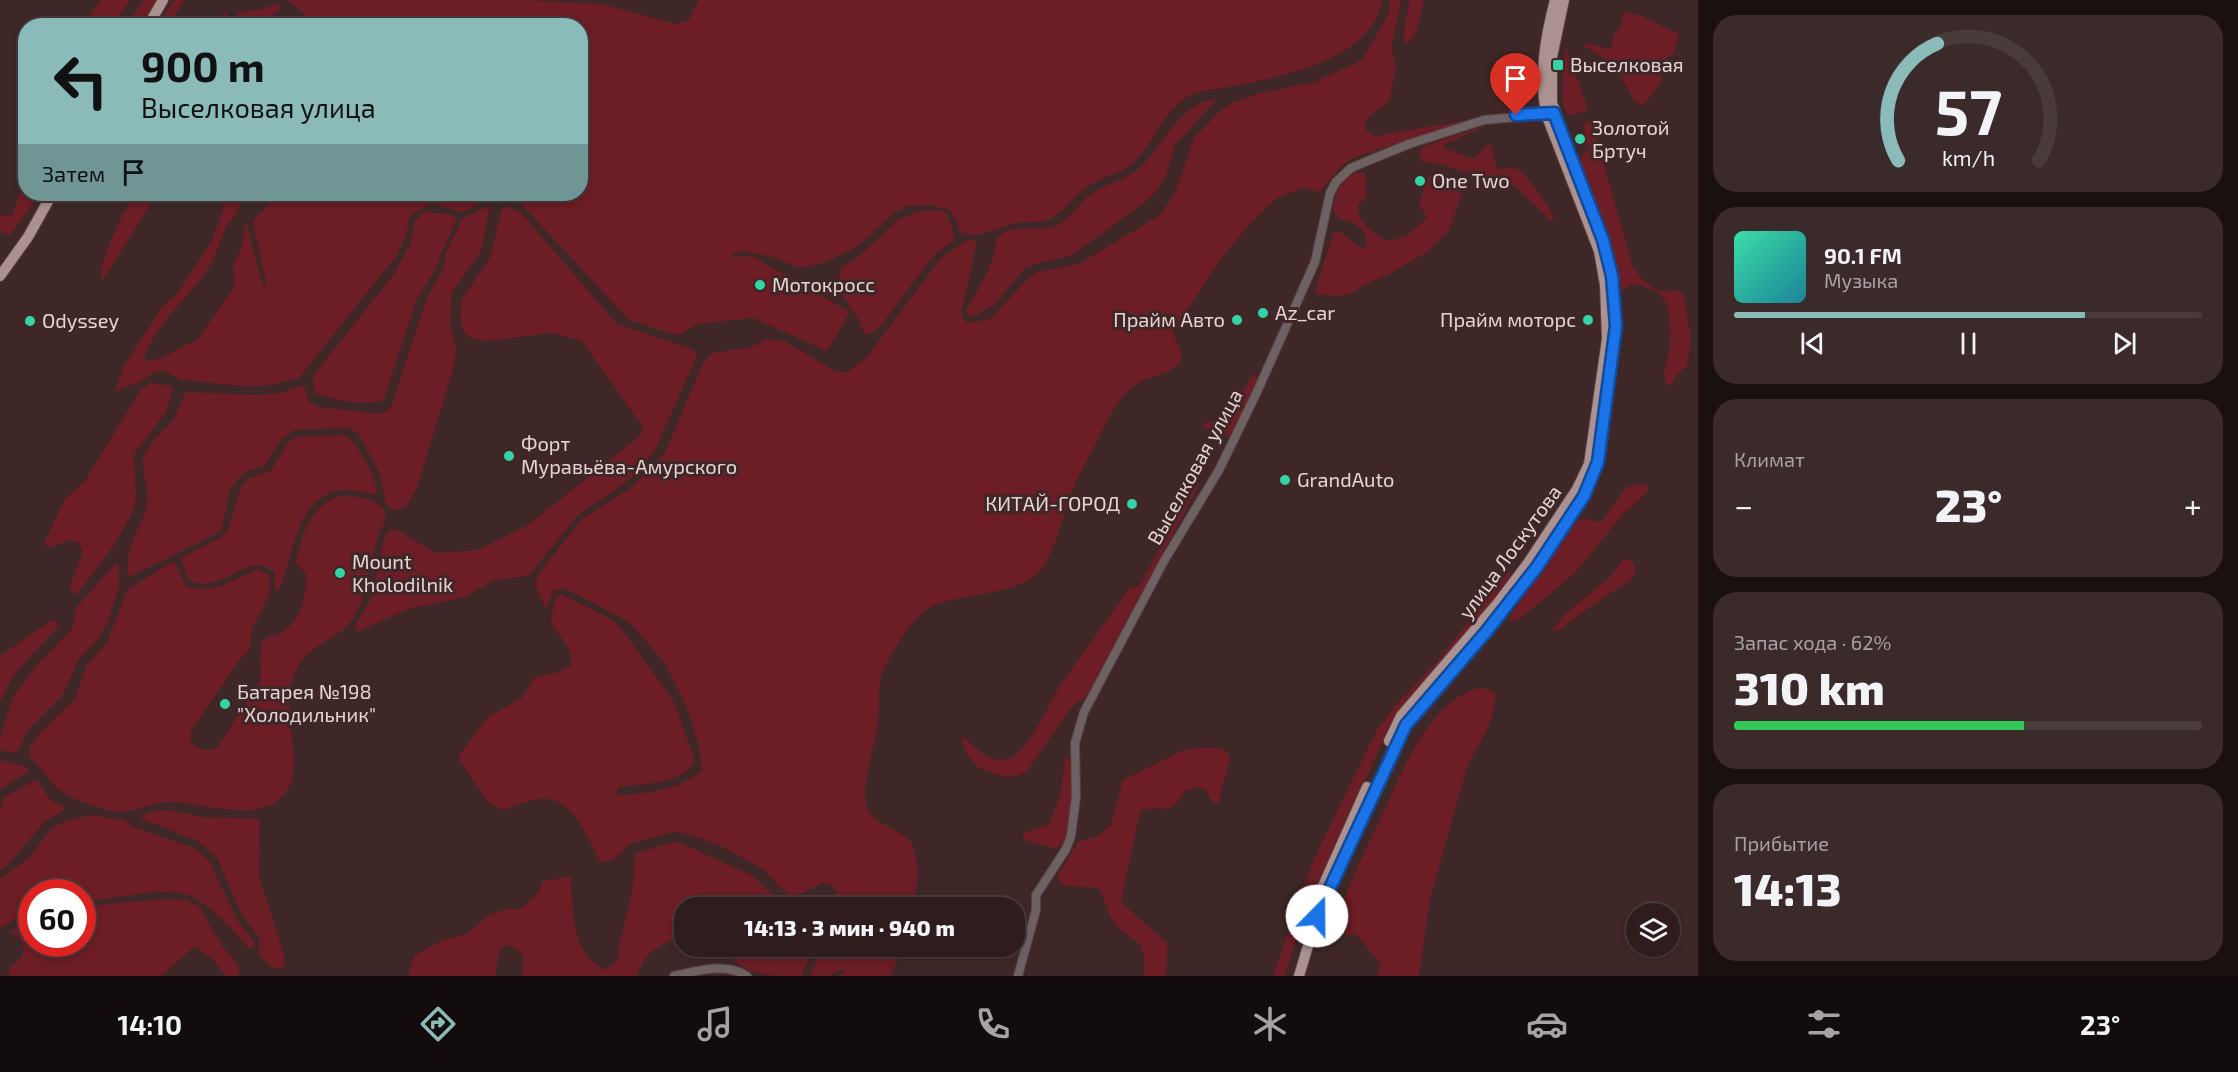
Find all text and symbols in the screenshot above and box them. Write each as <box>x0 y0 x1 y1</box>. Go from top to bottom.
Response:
text: 900 m <box>141 40 265 90</box>
icon: left <box>42 42 120 120</box>
place label: Выселковая <box>1570 52 1684 76</box>
pin <box>1490 53 1541 115</box>
marker: Выселковая <box>1551 58 1565 72</box>
icon: arrive <box>1499 62 1532 95</box>
text: 57 <box>1934 73 2002 148</box>
text: Выселковая улица <box>141 91 376 123</box>
place label: Золотой Бртуч <box>1592 115 1670 163</box>
marker: Золотой Бртуч <box>1573 132 1587 146</box>
text: km/h <box>1941 145 1995 170</box>
icon: arrive <box>117 156 150 189</box>
text: Затем <box>42 160 105 186</box>
place label: One Two <box>1432 168 1510 192</box>
marker: One Two <box>1413 174 1427 188</box>
text: 90.1 FM <box>1824 242 1902 268</box>
text: Музыка <box>1824 268 1898 292</box>
place label: Мотокросс <box>772 272 875 296</box>
marker: Мотокросс <box>753 278 767 292</box>
place label: Az_car <box>1275 300 1335 324</box>
marker: Az_car <box>1256 306 1270 320</box>
place label: Прайм Авто <box>1113 307 1225 331</box>
place label: Прайм моторс <box>1440 307 1576 331</box>
place label: Odyssey <box>42 308 119 332</box>
marker: Прайм Авто <box>1230 313 1244 327</box>
marker: Прайм моторс <box>1581 313 1595 327</box>
marker: Odyssey <box>23 314 37 328</box>
icon: previous <box>1796 327 1829 360</box>
icon: pause <box>1952 327 1985 360</box>
icon: next <box>2108 327 2141 360</box>
street label: Выселковая улица <box>1141 385 1248 549</box>
place label: Форт Муравьёва-Амурского <box>521 431 737 479</box>
text: Климат <box>1734 447 1805 471</box>
marker: Форт Муравьёва-Амурского <box>502 449 516 463</box>
place label: GrandAuto <box>1297 467 1394 491</box>
marker: GrandAuto <box>1278 473 1292 487</box>
text: 23° <box>1935 477 2002 531</box>
street label: улица Лоскутова <box>1453 480 1566 623</box>
text: − <box>1734 485 1753 525</box>
text: + <box>2184 485 2202 525</box>
place label: КИТАЙ-ГОРОД <box>985 491 1120 515</box>
marker: КИТАЙ-ГОРОД <box>1125 497 1139 511</box>
place label: Mount Kholodilnik <box>352 549 453 596</box>
marker: Mount Kholodilnik <box>333 566 347 580</box>
text: Запас хода · 62% <box>1734 630 1891 654</box>
text: 310 km <box>1734 660 1885 714</box>
place label: Батарея №198 "Холодильник" <box>237 679 376 726</box>
marker: Батарея №198 "Холодильник" <box>218 697 232 711</box>
text: Прибытие <box>1734 831 1829 855</box>
text: 14:13 <box>1734 861 1842 915</box>
speed limit sign: 60 <box>18 879 96 957</box>
position arrow <box>1285 884 1349 948</box>
map controls <box>1626 903 1680 957</box>
button: layers <box>1626 903 1680 957</box>
text: 14:13 · 3 мин · 940 m <box>744 914 955 940</box>
icon: directions <box>417 1003 459 1045</box>
icon: music <box>694 1003 736 1045</box>
icon: phone <box>972 1003 1014 1045</box>
icon: climate <box>1249 1003 1291 1045</box>
icon: car <box>1526 1003 1568 1045</box>
icon: filters <box>1803 1003 1845 1045</box>
text: 14:10 <box>118 1008 182 1040</box>
text: 23° <box>2080 1008 2120 1040</box>

